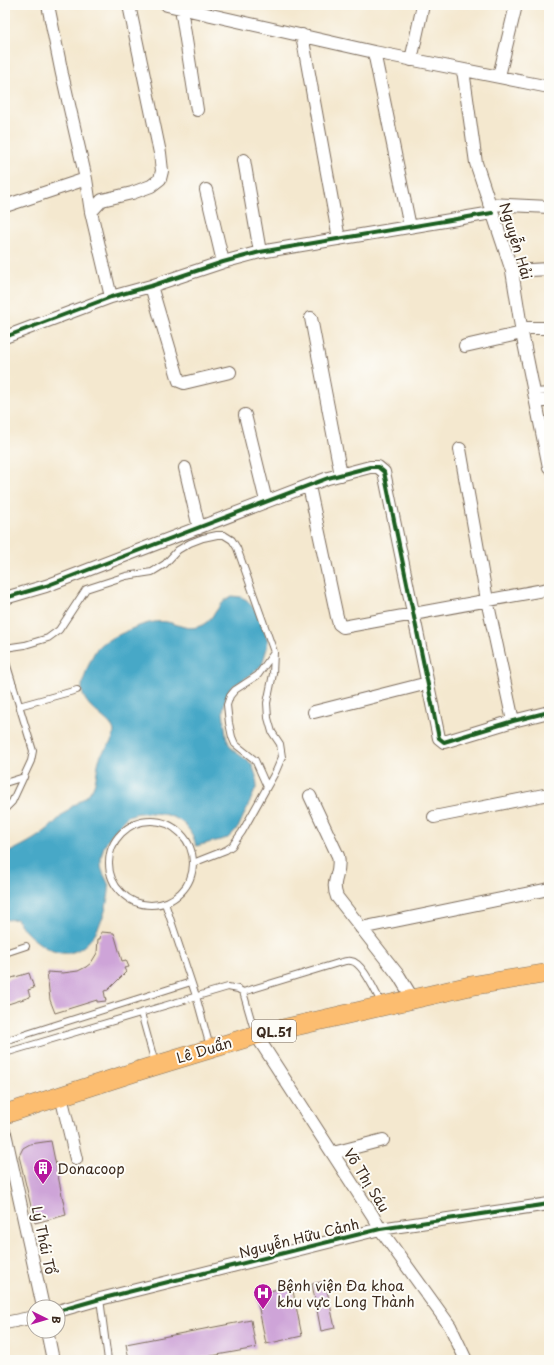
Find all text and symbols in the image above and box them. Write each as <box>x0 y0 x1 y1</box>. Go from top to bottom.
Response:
street label: Nguyễn Hải <box>494 200 538 282</box>
road number: QL.51 <box>252 1020 296 1042</box>
street label: Lê Duẩn <box>174 1032 234 1068</box>
street label: Võ Thị Sáu <box>339 1144 395 1216</box>
building icon: Donacoop <box>32 1157 54 1185</box>
place label: Donacoop <box>57 1158 125 1179</box>
street label: Lý Thái Tổ <box>27 1204 62 1276</box>
street label: Nguyễn Hữu Cảnh <box>237 1213 361 1263</box>
place label: Bệnh viện Đa khoa khu vực Long Thành <box>277 1275 415 1312</box>
hospital icon: Bệnh viện Đa khoa khu vực Long Thành <box>252 1282 274 1310</box>
north arrow <box>26 1299 66 1339</box>
text: B <box>48 1315 65 1325</box>

